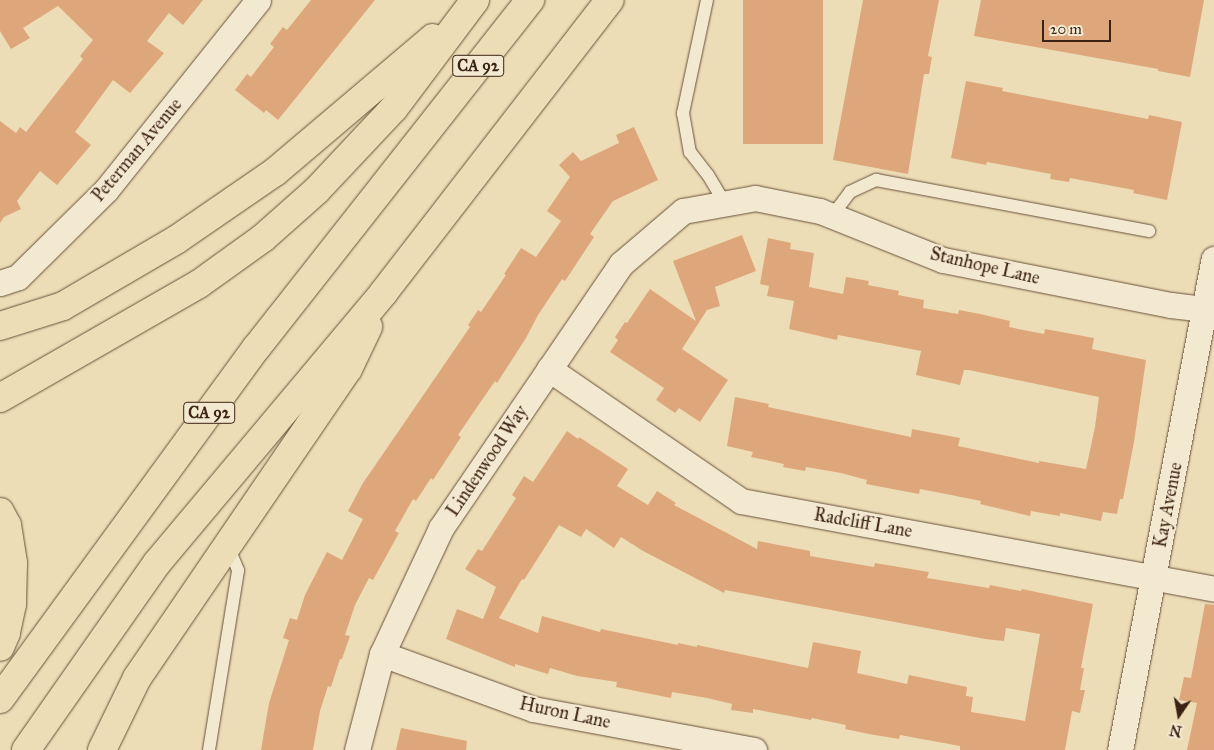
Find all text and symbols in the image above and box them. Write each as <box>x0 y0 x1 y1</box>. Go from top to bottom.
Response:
scale bar <box>1044 10 1113 42</box>
text: 20 m <box>1050 20 1082 38</box>
road number: CA 92 <box>452 52 504 80</box>
street label: Peterman Avenue <box>87 94 187 206</box>
street label: Stanhope Lane <box>928 243 1042 289</box>
road number: CA 92 <box>183 399 235 426</box>
street label: Lindenwood Way <box>442 401 532 521</box>
street label: Kay Avenue <box>1149 460 1187 550</box>
street label: Radcliff Lane <box>812 504 914 542</box>
north arrow <box>1154 690 1204 740</box>
street label: Huron Lane <box>517 693 613 733</box>
text: N <box>1168 721 1183 740</box>

